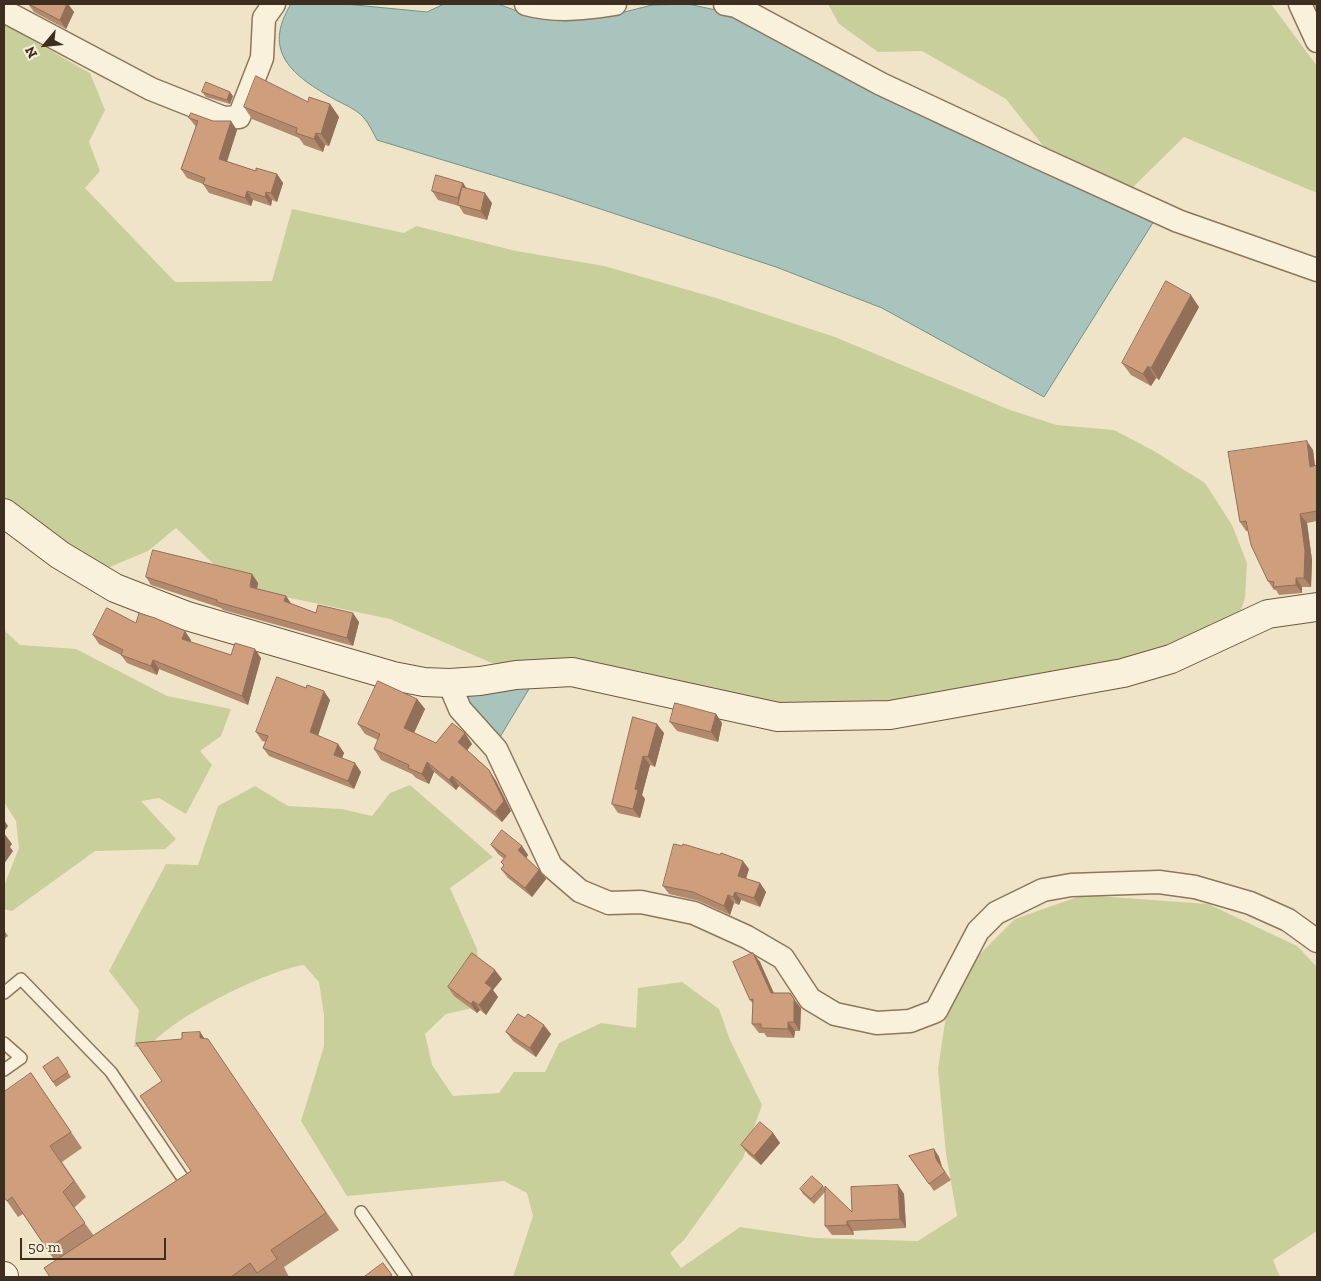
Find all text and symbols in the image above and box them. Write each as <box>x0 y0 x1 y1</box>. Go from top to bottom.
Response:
north arrow <box>20 20 70 70</box>
text: N <box>21 44 41 61</box>
scale bar <box>22 1228 169 1260</box>
text: 50 m <box>28 1238 61 1256</box>

